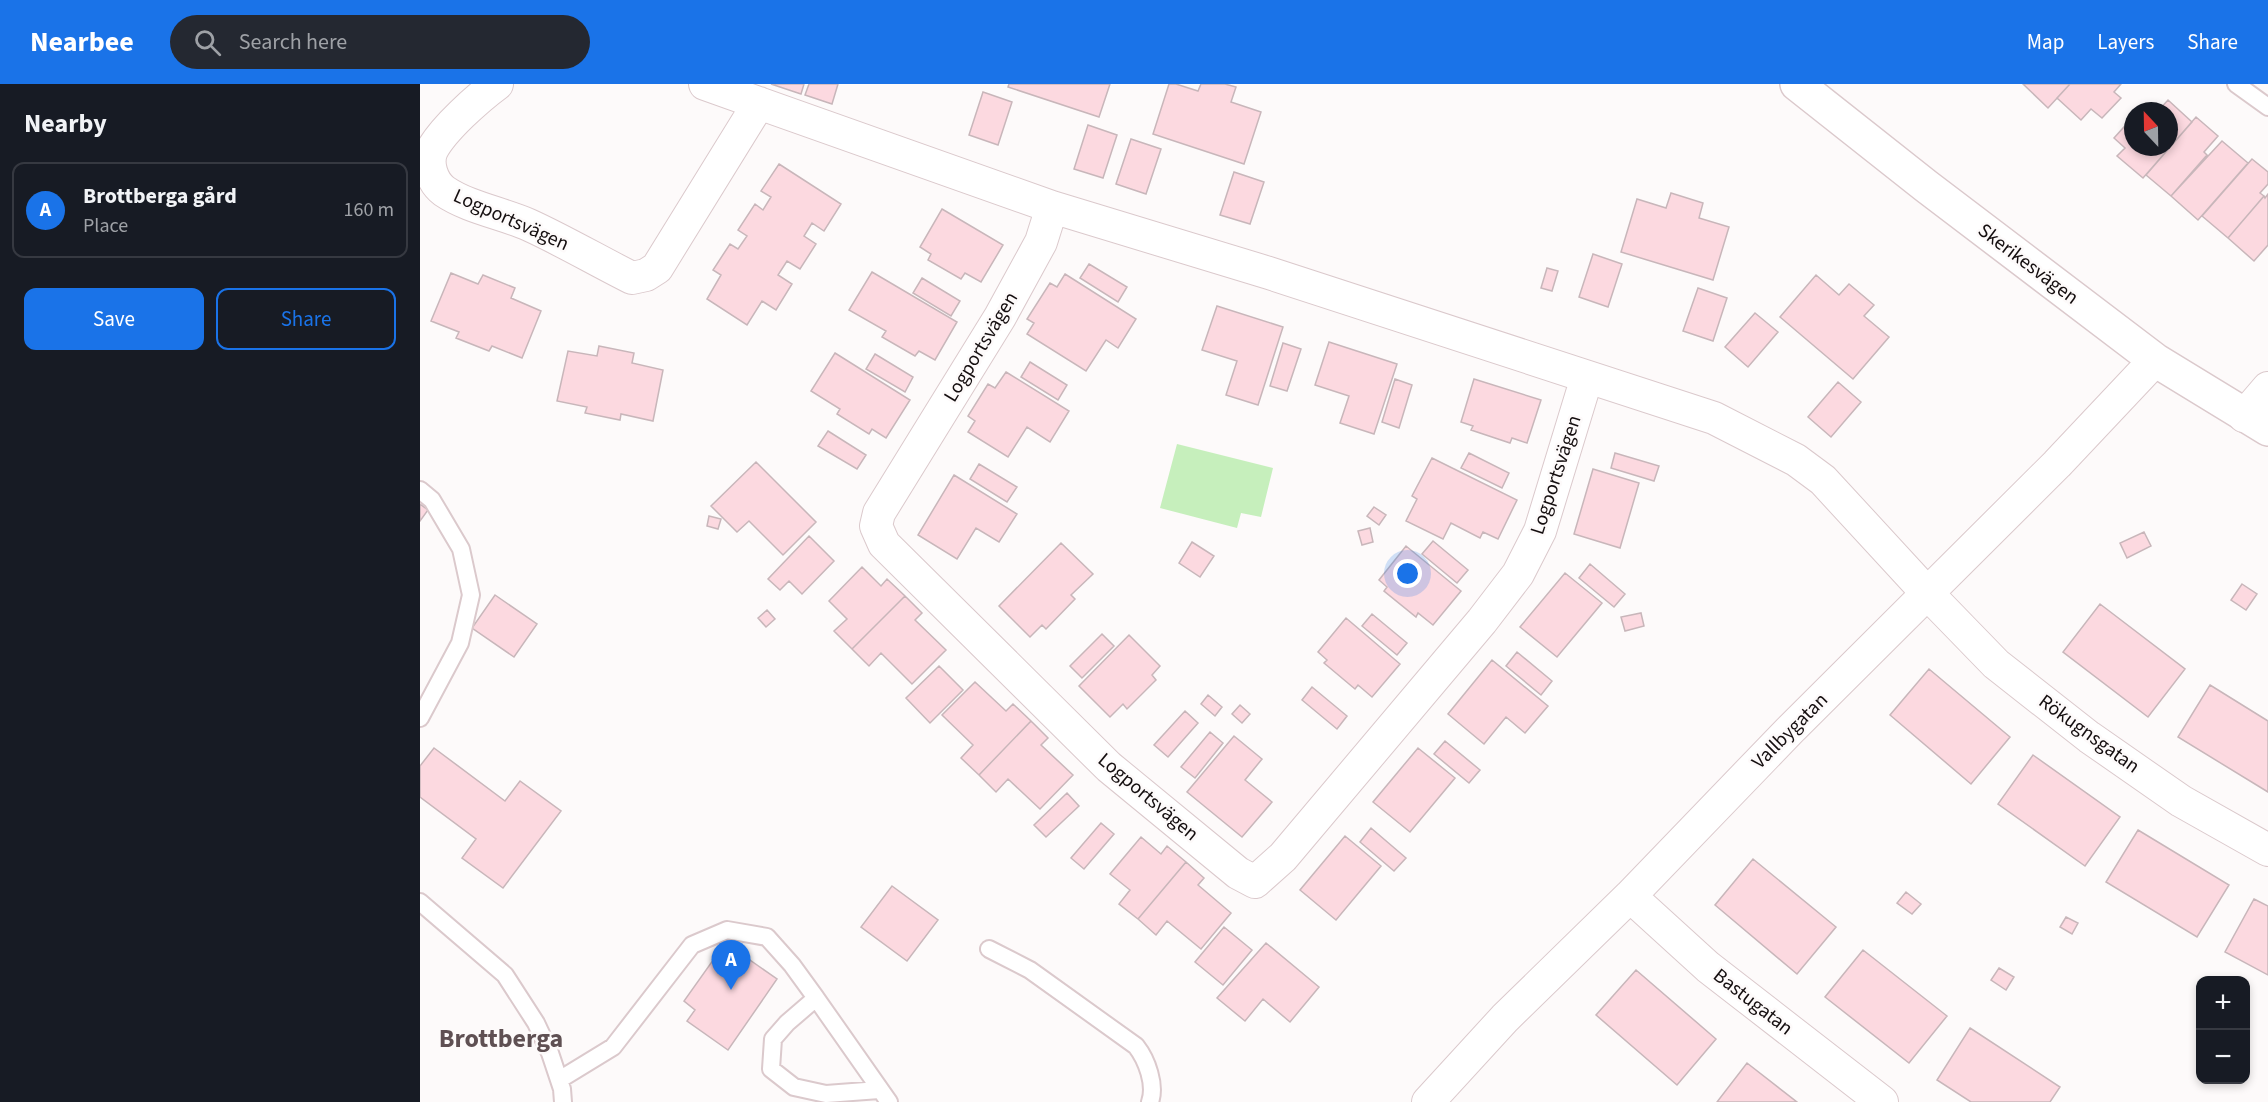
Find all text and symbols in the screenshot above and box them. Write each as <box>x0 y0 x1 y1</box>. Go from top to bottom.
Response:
search box <box>170 15 590 69</box>
text: Nearbee <box>30 22 134 62</box>
icon: search <box>191 26 224 59</box>
text: Search here <box>239 26 347 58</box>
text: Map <box>2027 27 2064 57</box>
text: Layers <box>2097 27 2154 57</box>
text: Share <box>2187 27 2238 57</box>
north arrow <box>2124 102 2178 156</box>
text: Nearby <box>24 105 107 142</box>
text: Brottberga gård <box>83 180 237 212</box>
street label: Logportsvägen <box>449 182 573 258</box>
text: A <box>40 196 51 224</box>
text: 160 m <box>344 196 394 224</box>
text: Place <box>83 212 128 240</box>
street label: Skerikesvägen <box>1972 217 2084 311</box>
street label: Logportsvägen <box>937 287 1025 407</box>
button: Save <box>24 288 204 350</box>
button: Share <box>216 288 396 350</box>
street label: Logportsvägen <box>1524 412 1588 538</box>
your location <box>1393 559 1422 588</box>
street label: Vallbygatan <box>1746 687 1834 775</box>
street label: Rökugnsgatan <box>2033 688 2145 780</box>
street label: Logportsvägen <box>1092 746 1204 848</box>
pin: A <box>712 940 750 990</box>
street label: Bastugatan <box>1707 962 1799 1042</box>
map controls <box>2196 976 2250 1084</box>
button: + <box>2196 976 2250 1030</box>
district label: Brottberga <box>439 1020 563 1057</box>
button: − <box>2196 1030 2250 1084</box>

